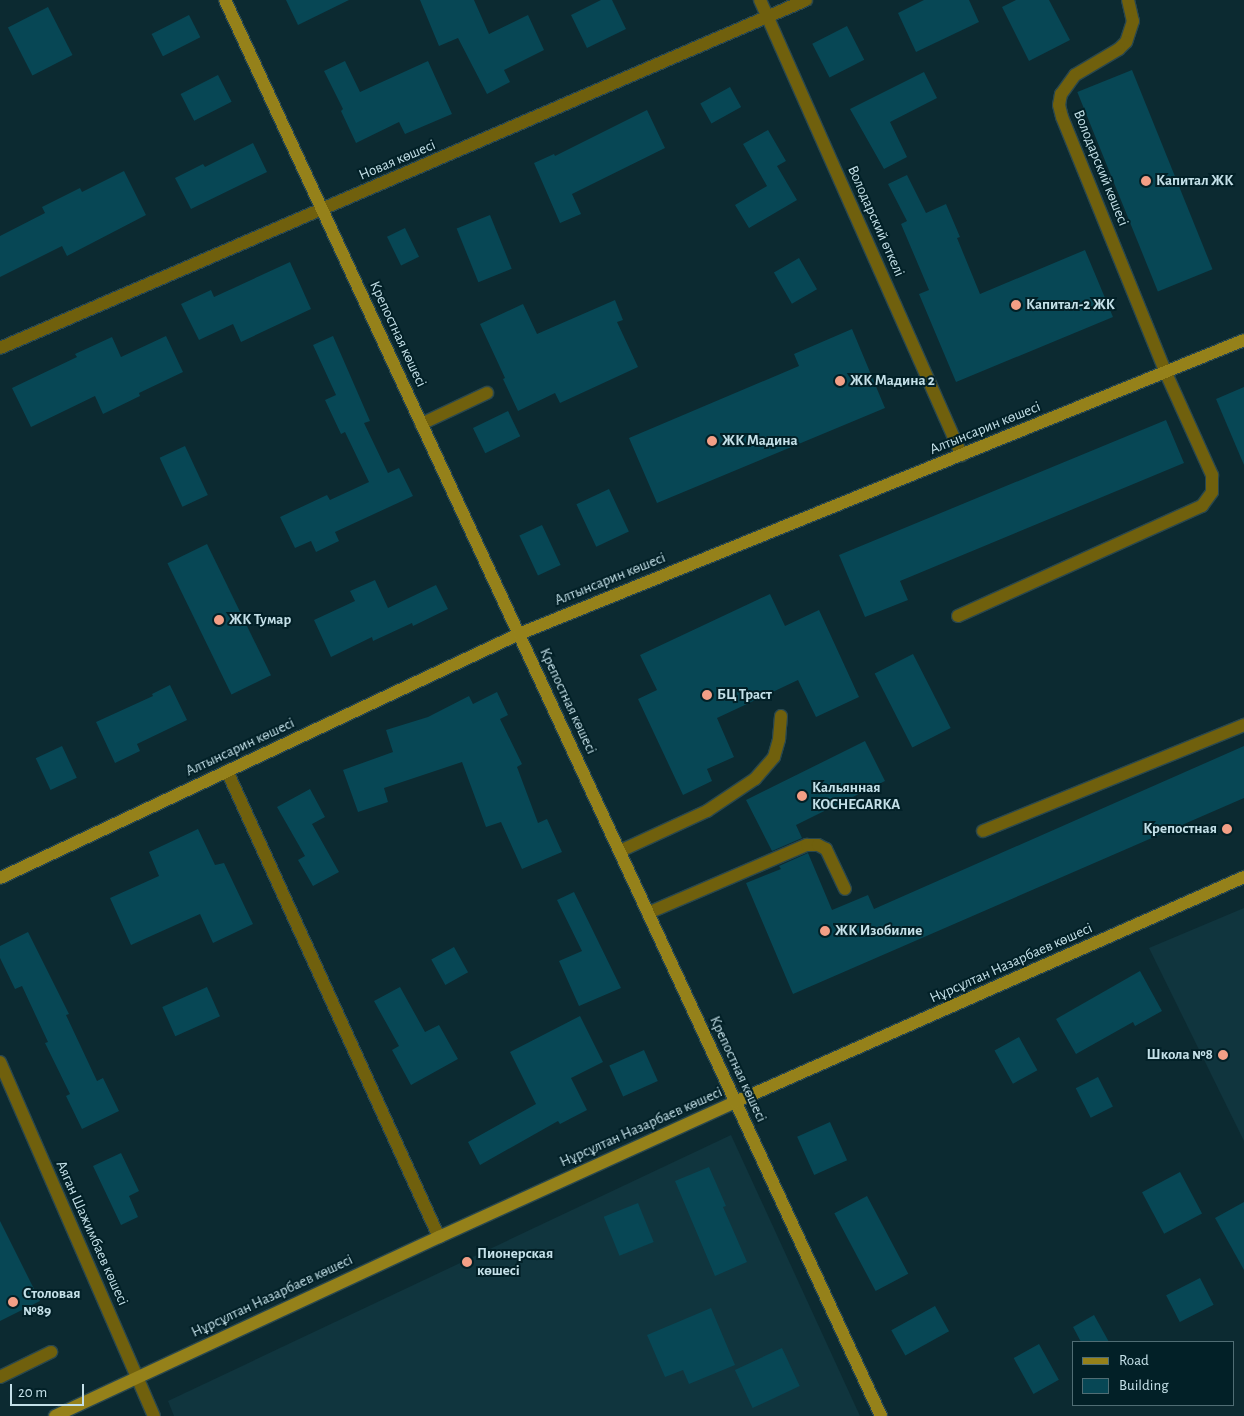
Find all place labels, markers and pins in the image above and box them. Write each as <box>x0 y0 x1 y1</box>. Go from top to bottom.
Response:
place label: Капитал ЖК <box>1156 172 1233 190</box>
marker: Капитал ЖК <box>1140 175 1152 187</box>
place label: Капитал-2 ЖК <box>1026 296 1115 314</box>
marker: Капитал-2 ЖК <box>1010 299 1022 311</box>
place label: ЖК Мадина 2 <box>850 372 935 390</box>
marker: ЖК Мадина 2 <box>834 375 846 387</box>
place label: ЖК Мадина <box>722 432 798 450</box>
marker: ЖК Мадина <box>706 435 718 447</box>
place label: ЖК Тумар <box>229 611 291 629</box>
marker: ЖК Тумар <box>213 614 225 626</box>
place label: БЦ Траст <box>717 686 772 704</box>
marker: БЦ Траст <box>701 689 713 701</box>
place label: Кальянная KOCHEGARKA <box>812 778 900 813</box>
marker: Кальянная KOCHEGARKA <box>796 790 808 802</box>
place label: Крепостная <box>1143 820 1217 838</box>
marker: Крепостная <box>1221 823 1233 835</box>
place label: ЖК Изобилие <box>835 922 922 940</box>
marker: ЖК Изобилие <box>819 925 831 937</box>
place label: Школа №8 <box>1147 1046 1213 1064</box>
marker: Школа №8 <box>1217 1049 1229 1061</box>
place label: Пионерская көшесі <box>477 1244 553 1279</box>
marker: Пионерская көшесі <box>461 1256 473 1268</box>
place label: Столовая №89 <box>23 1284 81 1319</box>
marker: Столовая №89 <box>7 1296 19 1308</box>

